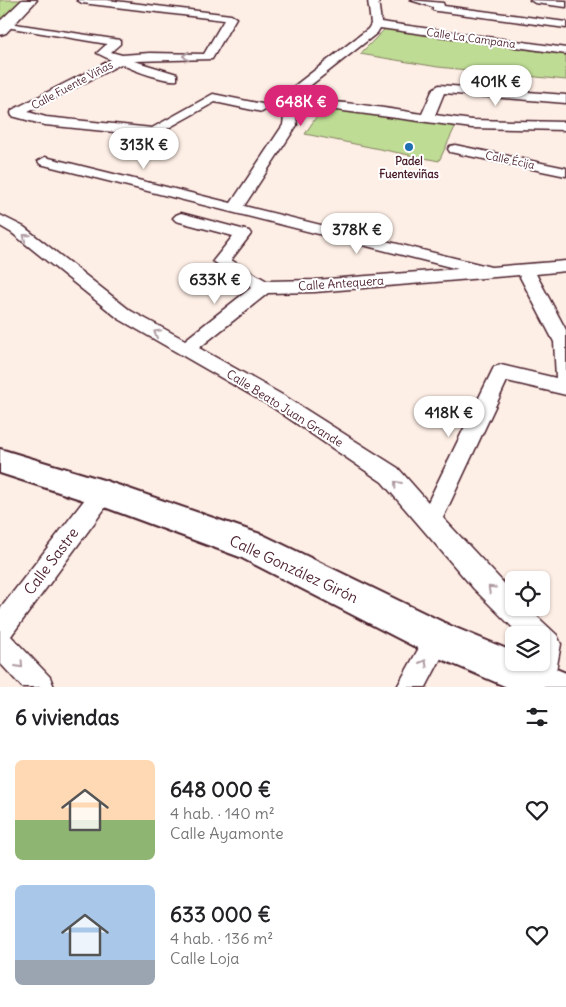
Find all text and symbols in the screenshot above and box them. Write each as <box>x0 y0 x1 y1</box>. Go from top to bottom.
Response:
street label: Calle La Campana <box>425 25 517 51</box>
one-way arrow <box>182 51 190 62</box>
street label: Calle Fuente Viñas <box>29 58 115 112</box>
pin: 401K € <box>455 64 537 107</box>
text: 401K € <box>471 71 521 91</box>
pin: 648K € <box>260 84 342 127</box>
text: 648K € <box>275 91 327 111</box>
pin: 313K € <box>103 128 185 170</box>
text: 313K € <box>120 134 168 154</box>
marker: Padel Fuenteviñas <box>403 141 415 153</box>
street label: Calle Écija <box>484 147 536 172</box>
place label: Padel Fuenteviñas <box>379 154 439 181</box>
pin: 378K € <box>316 212 398 255</box>
text: 378K € <box>332 219 382 239</box>
one-way arrow <box>23 234 32 242</box>
pin: 633K € <box>174 262 256 305</box>
text: 633K € <box>189 269 241 289</box>
street label: Calle Antequera <box>298 273 385 293</box>
one-way arrow <box>153 329 162 339</box>
street label: Calle Beato Juan Grande <box>224 366 346 450</box>
pin: 418K € <box>408 396 490 438</box>
text: 418K € <box>425 402 473 422</box>
one-way arrow <box>395 481 403 490</box>
street label: Calle Sastre <box>20 524 82 598</box>
street label: Calle González Girón <box>227 531 362 607</box>
map controls <box>505 571 550 671</box>
button: locate <box>505 571 550 616</box>
one-way arrow <box>488 586 497 595</box>
button: layers <box>505 626 550 671</box>
one-way arrow <box>14 659 23 668</box>
one-way arrow <box>418 660 428 669</box>
icon: filters <box>523 703 551 731</box>
text: 6 viviendas <box>15 704 119 731</box>
text: 648 000 € <box>170 776 271 803</box>
icon: home <box>55 780 115 840</box>
icon: heart <box>523 796 551 824</box>
text: 4 hab. · 140 m² <box>170 803 275 823</box>
text: Calle Ayamonte <box>170 823 284 843</box>
text: 633 000 € <box>170 901 271 928</box>
icon: home <box>55 905 115 965</box>
icon: heart <box>523 921 551 949</box>
text: 4 hab. · 136 m² <box>170 928 273 948</box>
text: Calle Loja <box>170 948 239 968</box>

